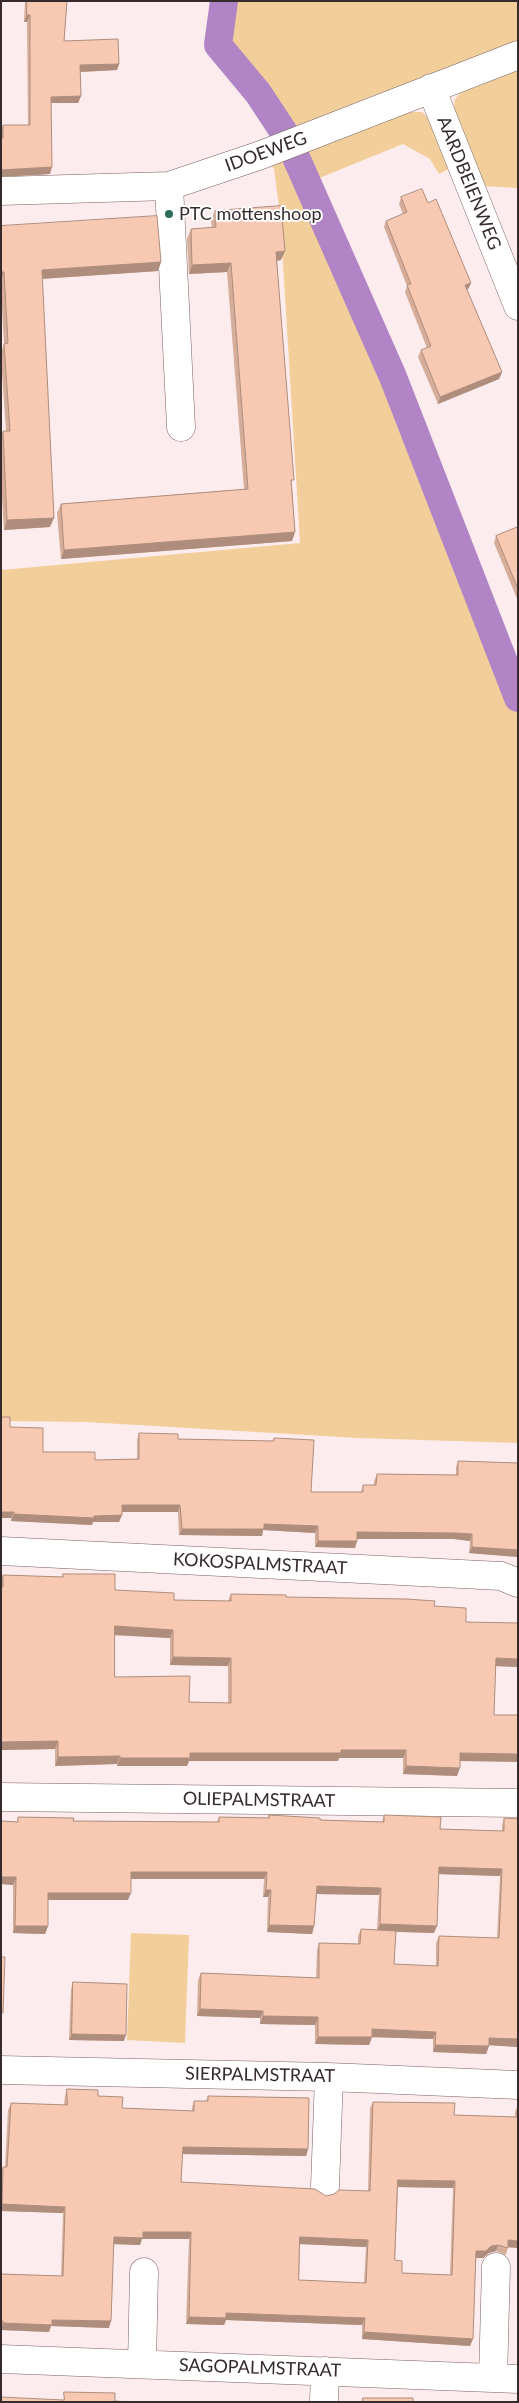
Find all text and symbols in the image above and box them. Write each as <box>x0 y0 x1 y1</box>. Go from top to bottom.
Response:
street label: AARDBEIENWEG <box>432 113 506 253</box>
street label: IDOEWEG <box>222 127 310 177</box>
place label: PTC mottenshoop <box>179 203 321 225</box>
marker: PTC mottenshoop <box>163 208 175 220</box>
street label: KOKOSPALMSTRAAT <box>172 1549 348 1579</box>
street label: OLIEPALMSTRAAT <box>183 1788 335 1812</box>
street label: SIERPALMSTRAAT <box>185 2063 335 2087</box>
street label: SAGOPALMSTRAAT <box>178 2354 342 2382</box>

